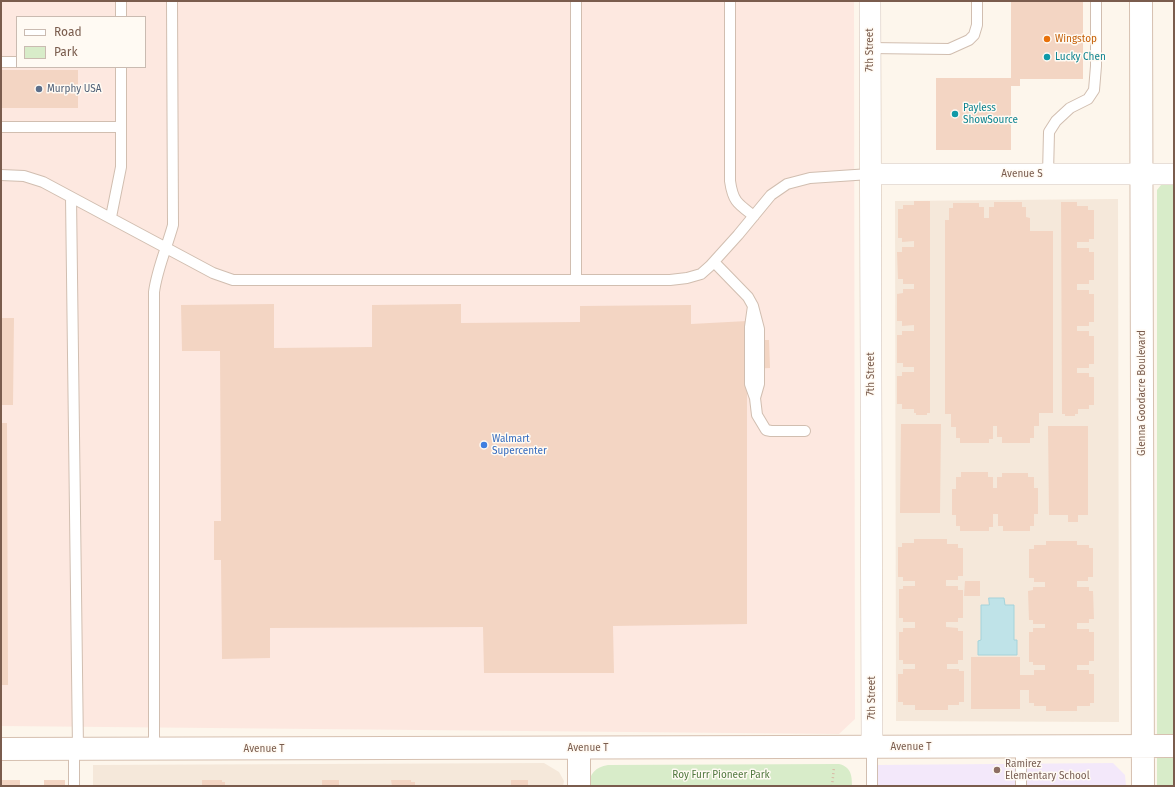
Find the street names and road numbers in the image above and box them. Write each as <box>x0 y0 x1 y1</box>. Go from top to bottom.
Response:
street label: 7th Street <box>864 28 876 72</box>
street label: Avenue S <box>1001 168 1043 180</box>
street label: Glenna Goodacre Boulevard <box>1136 330 1148 456</box>
street label: 7th Street <box>865 352 877 396</box>
street label: 7th Street <box>866 676 878 720</box>
street label: Avenue T <box>890 741 932 753</box>
street label: Avenue T <box>567 742 609 754</box>
street label: Avenue T <box>243 743 285 755</box>

